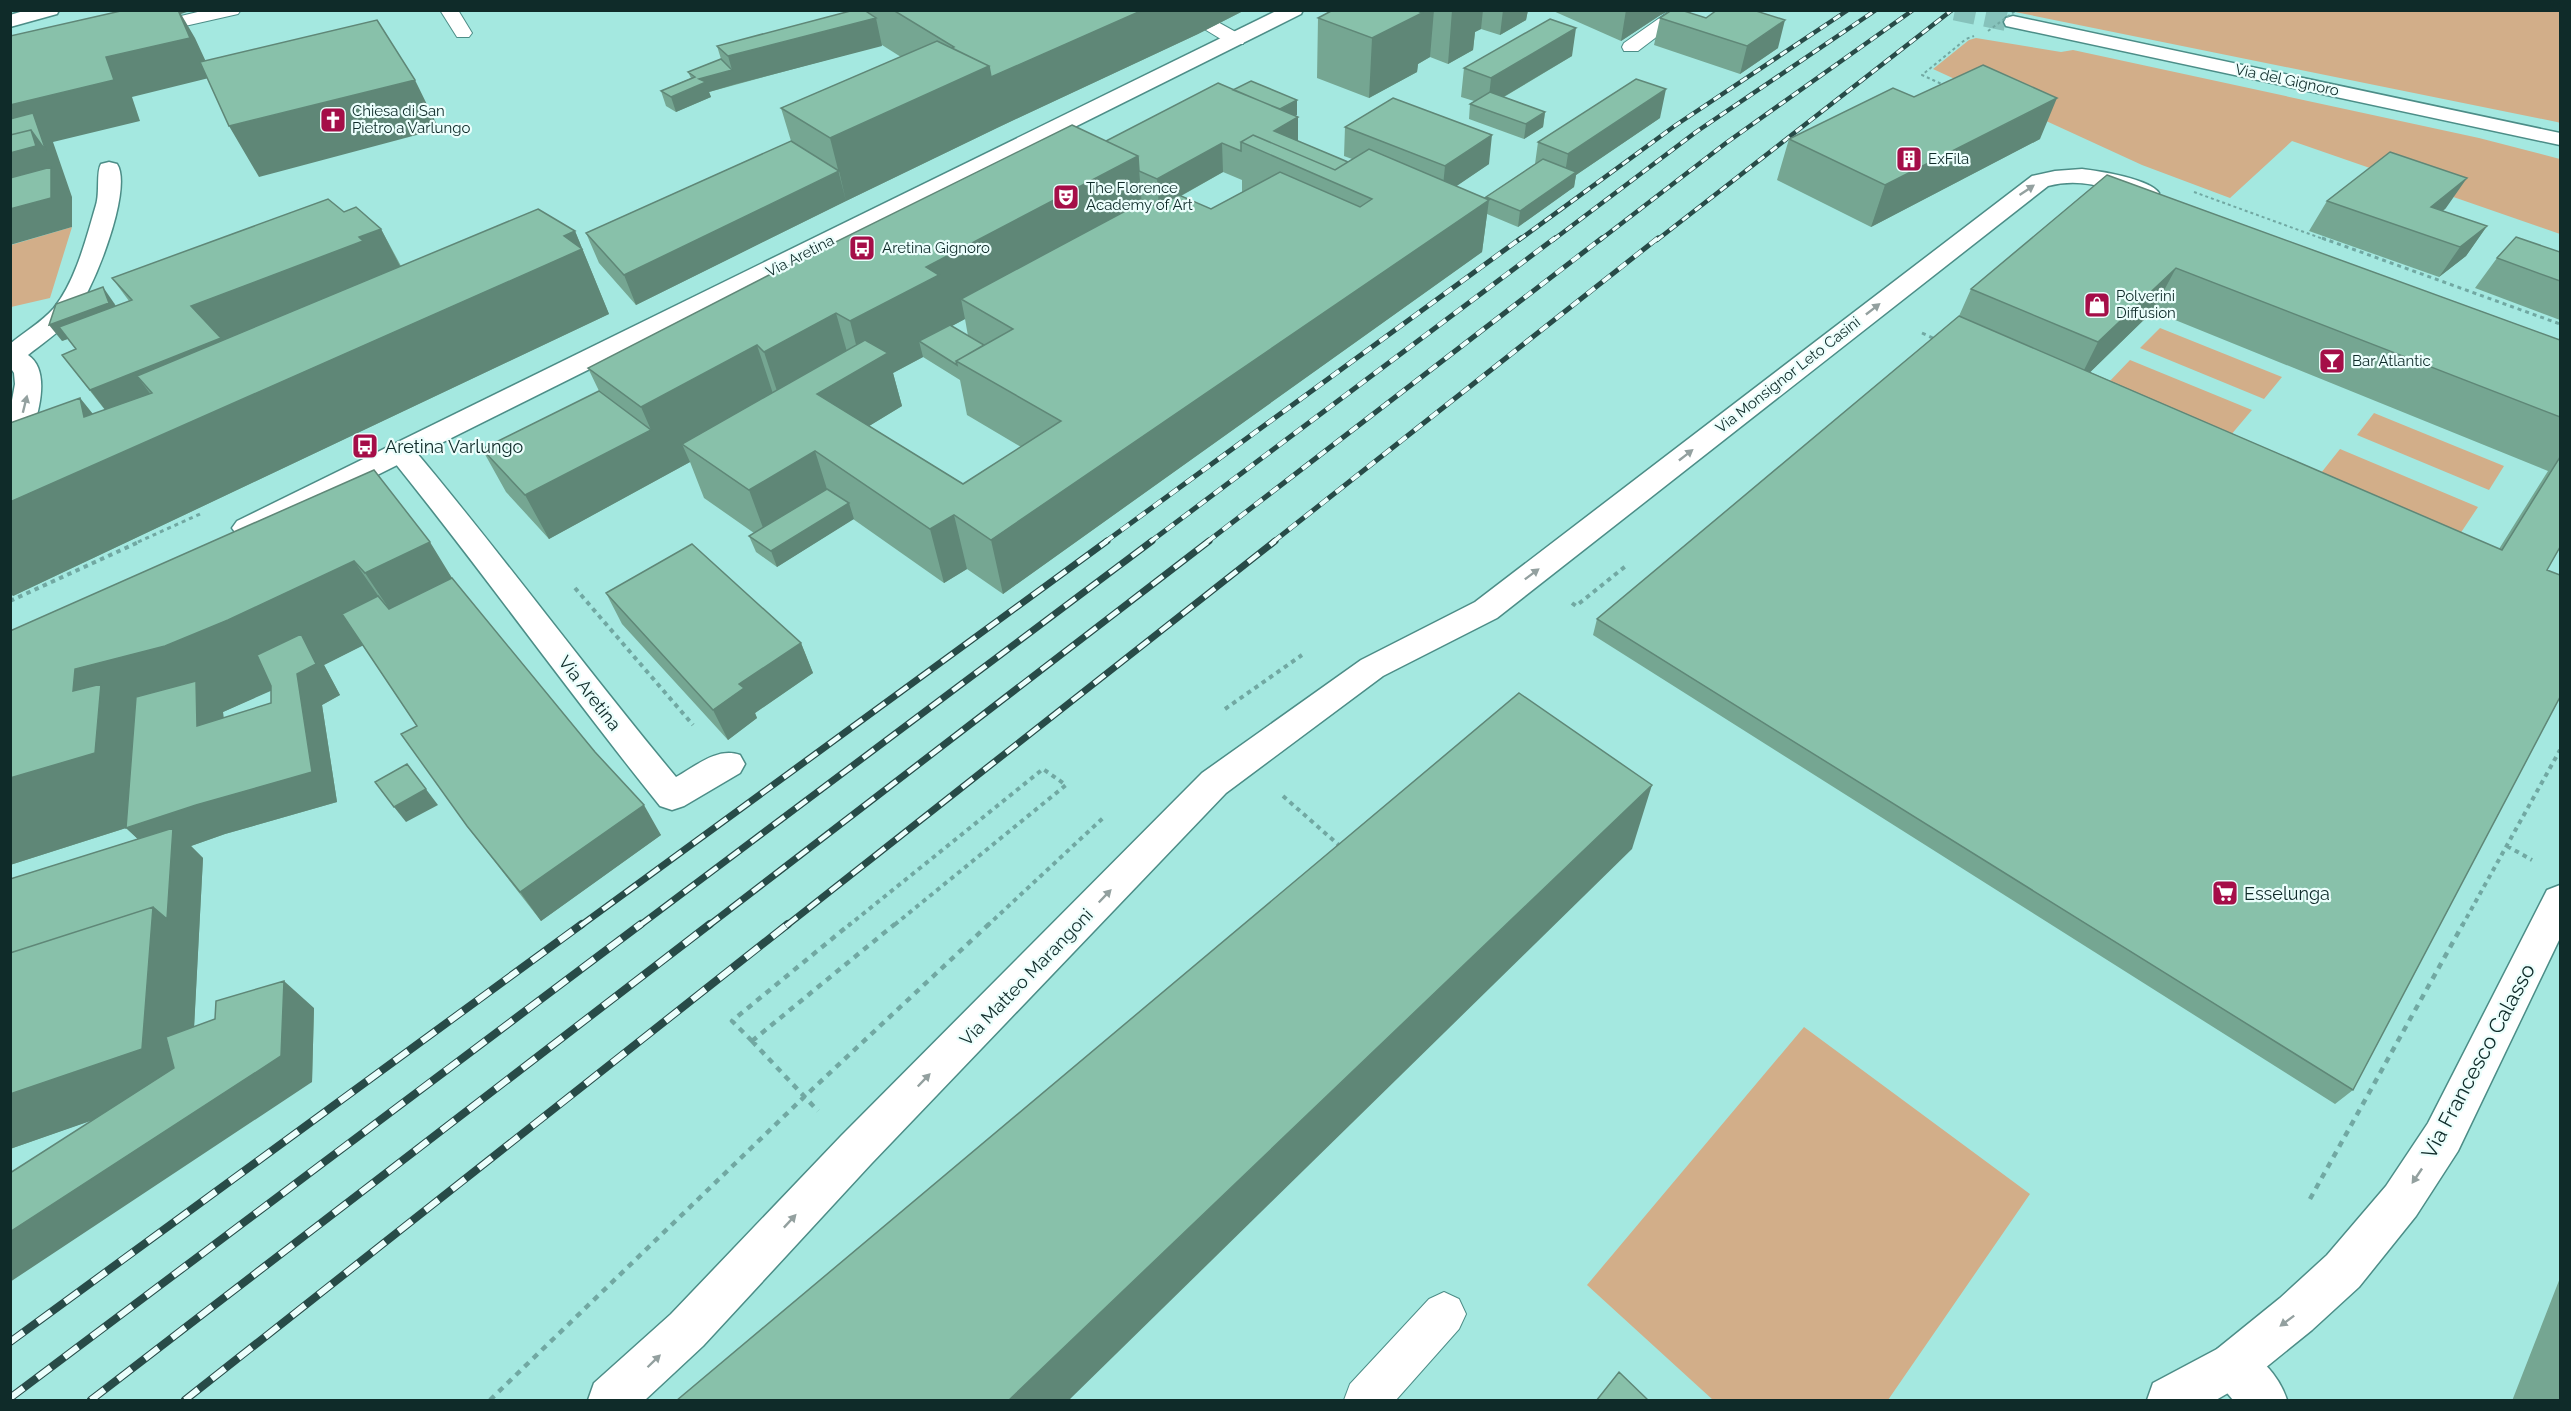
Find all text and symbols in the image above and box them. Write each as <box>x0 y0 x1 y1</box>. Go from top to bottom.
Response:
street label: Via del Gignoro <box>2233 60 2341 100</box>
place label: Chiesa di San Pietro a Varlungo <box>352 102 470 137</box>
church icon: Chiesa di San Pietro a Varlungo <box>318 105 348 135</box>
building icon: ExFila <box>1894 144 1924 174</box>
place label: ExFila <box>1928 150 1969 168</box>
place label: The Florence Academy of Art <box>1086 179 1193 214</box>
theatre icon: The Florence Academy of Art <box>1051 182 1081 212</box>
one-way arrow <box>2019 184 2035 196</box>
street label: Via Aretina <box>763 231 837 281</box>
bus stop icon: Aretina Gignoro <box>847 233 877 263</box>
place label: Aretina Gignoro <box>882 239 990 257</box>
place label: Polverini Diffusion <box>2116 287 2176 322</box>
shop icon: Polverini Diffusion <box>2082 290 2112 320</box>
one-way arrow <box>1865 303 1881 316</box>
street label: Via Monsignor Leto Casini <box>1712 313 1864 437</box>
bar icon: Bar Atlantic <box>2317 346 2347 376</box>
place label: Bar Atlantic <box>2352 352 2431 370</box>
one-way arrow <box>21 395 31 413</box>
bus stop icon: Aretina Varlungo <box>350 431 380 461</box>
place label: Aretina Varlungo <box>385 436 524 457</box>
one-way arrow <box>1678 448 1694 461</box>
one-way arrow <box>1524 568 1540 580</box>
street label: Via Aretina <box>554 651 626 735</box>
supermarket icon: Esselunga <box>2210 878 2240 908</box>
place label: Esselunga <box>2244 883 2330 904</box>
one-way arrow <box>1097 889 1111 903</box>
street label: Via Matteo Marangoni <box>955 904 1097 1050</box>
street label: Via Francesco Calasso <box>2416 959 2540 1163</box>
one-way arrow <box>917 1074 931 1088</box>
one-way arrow <box>2411 1168 2423 1184</box>
one-way arrow <box>782 1214 796 1228</box>
one-way arrow <box>2280 1314 2295 1326</box>
one-way arrow <box>647 1355 661 1369</box>

